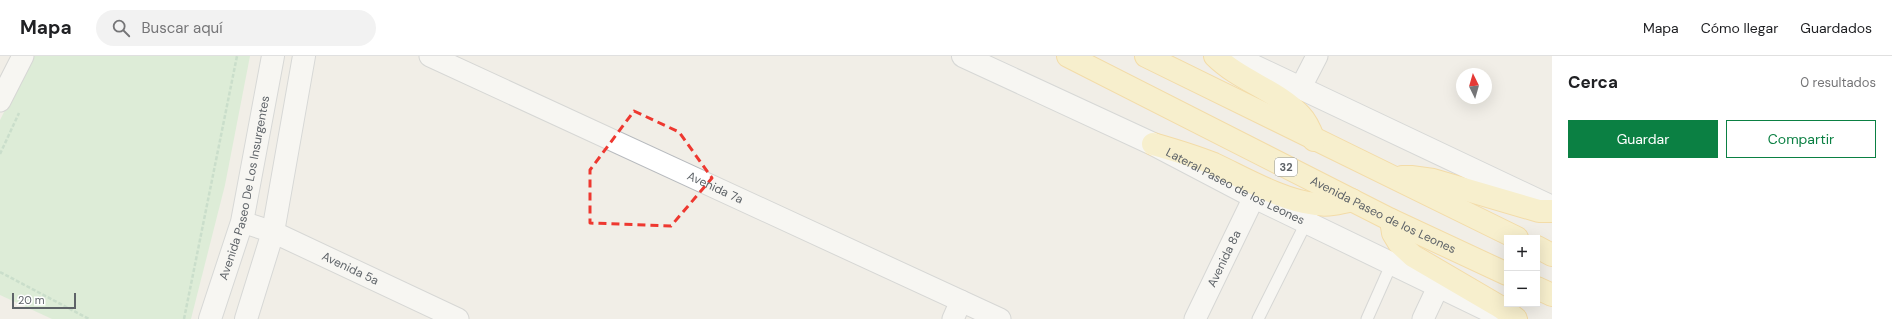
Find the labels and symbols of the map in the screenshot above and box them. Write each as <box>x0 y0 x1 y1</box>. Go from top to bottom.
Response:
north arrow <box>1456 68 1492 104</box>
street label: Avenida Paseo De Los Insurgentes <box>215 94 273 282</box>
street label: Lateral Paseo de los Leones <box>1163 144 1307 228</box>
road number: 32 <box>1275 158 1297 176</box>
street label: Avenida 7a <box>685 168 746 207</box>
street label: Avenida Paseo de los Leones <box>1308 172 1459 257</box>
street label: Avenida 8a <box>1204 228 1245 290</box>
street label: Avenida 5a <box>319 248 381 289</box>
scale bar <box>12 291 76 310</box>

